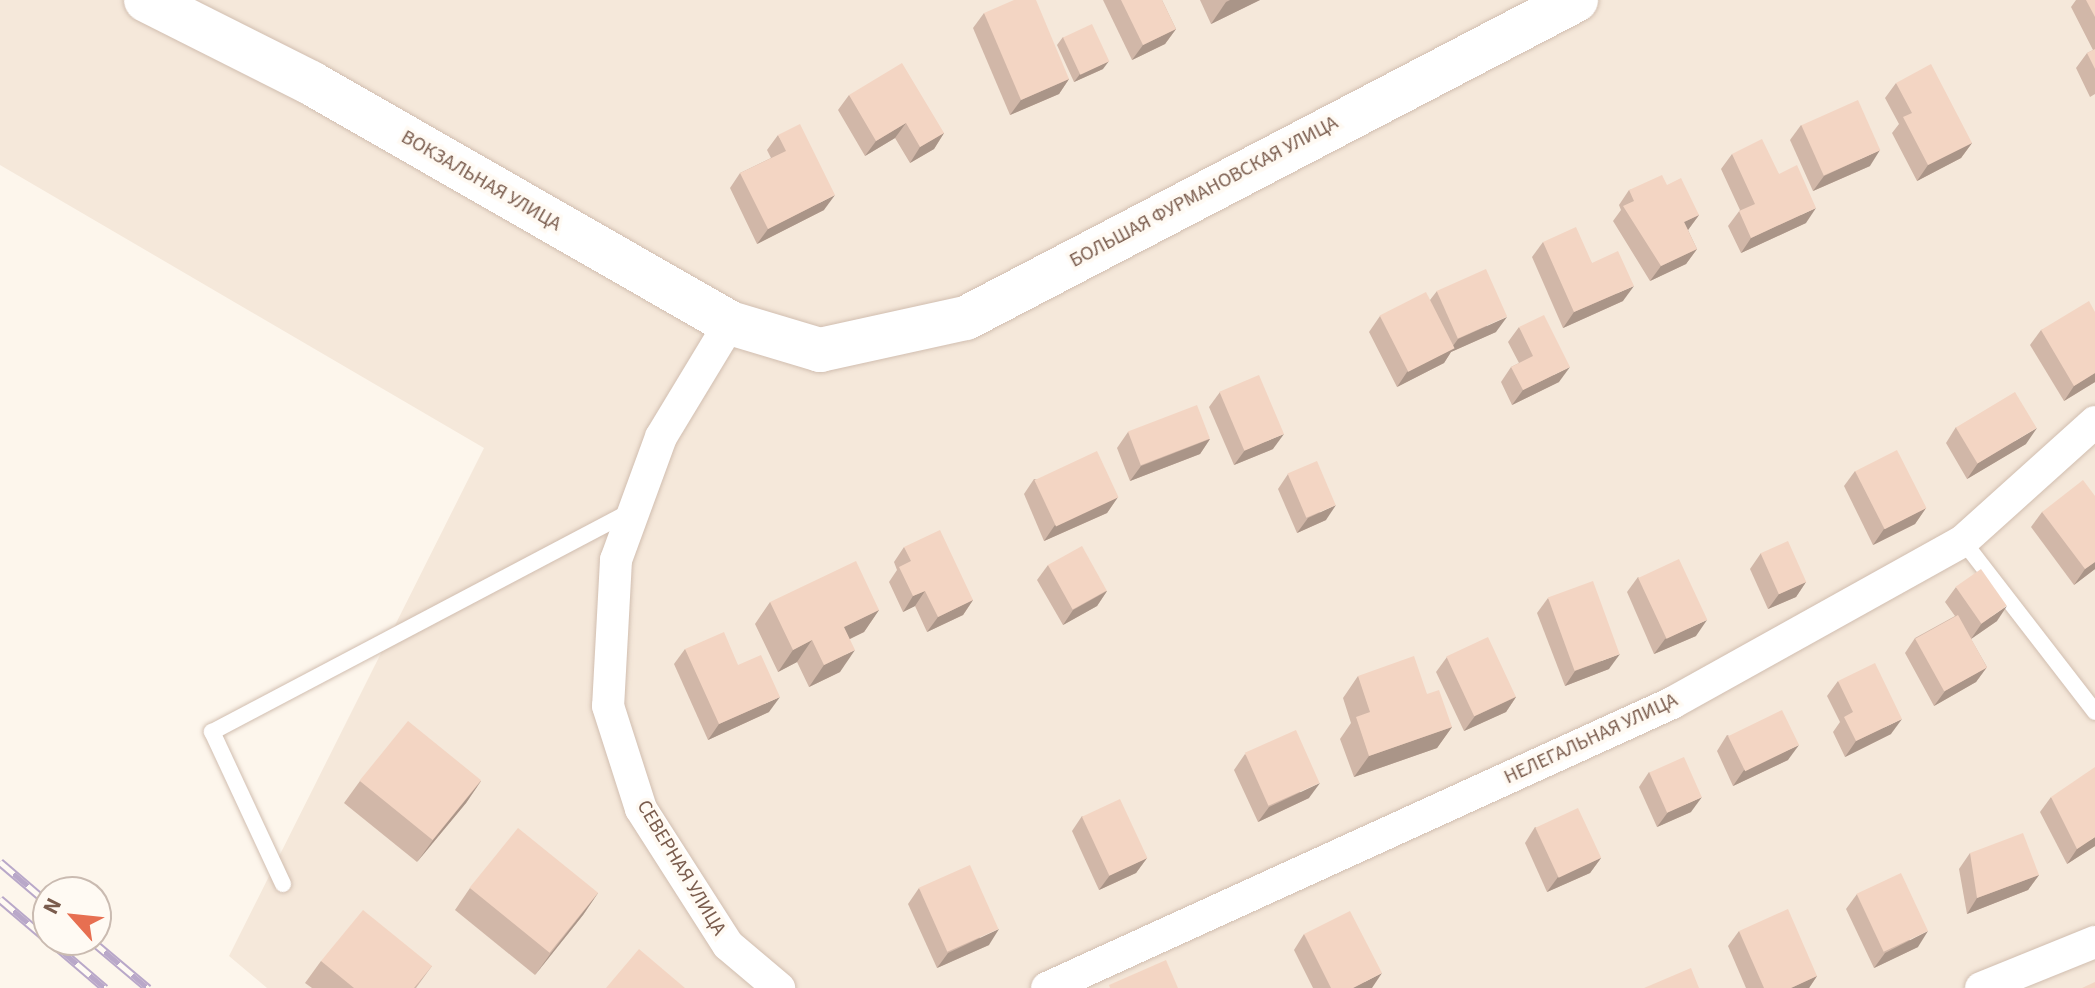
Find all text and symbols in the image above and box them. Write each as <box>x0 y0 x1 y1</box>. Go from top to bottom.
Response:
street label: БОЛЬШАЯ ФУРМАНОВСКАЯ УЛИЦА <box>1066 111 1342 273</box>
street label: ВОКЗАЛЬНАЯ УЛИЦА <box>397 125 565 237</box>
street label: НЕЛЕГАЛЬНАЯ УЛИЦА <box>1500 688 1682 790</box>
street label: СЕВЕРНАЯ УЛИЦА <box>631 796 731 940</box>
north arrow <box>32 876 112 956</box>
text: N <box>35 892 70 920</box>

